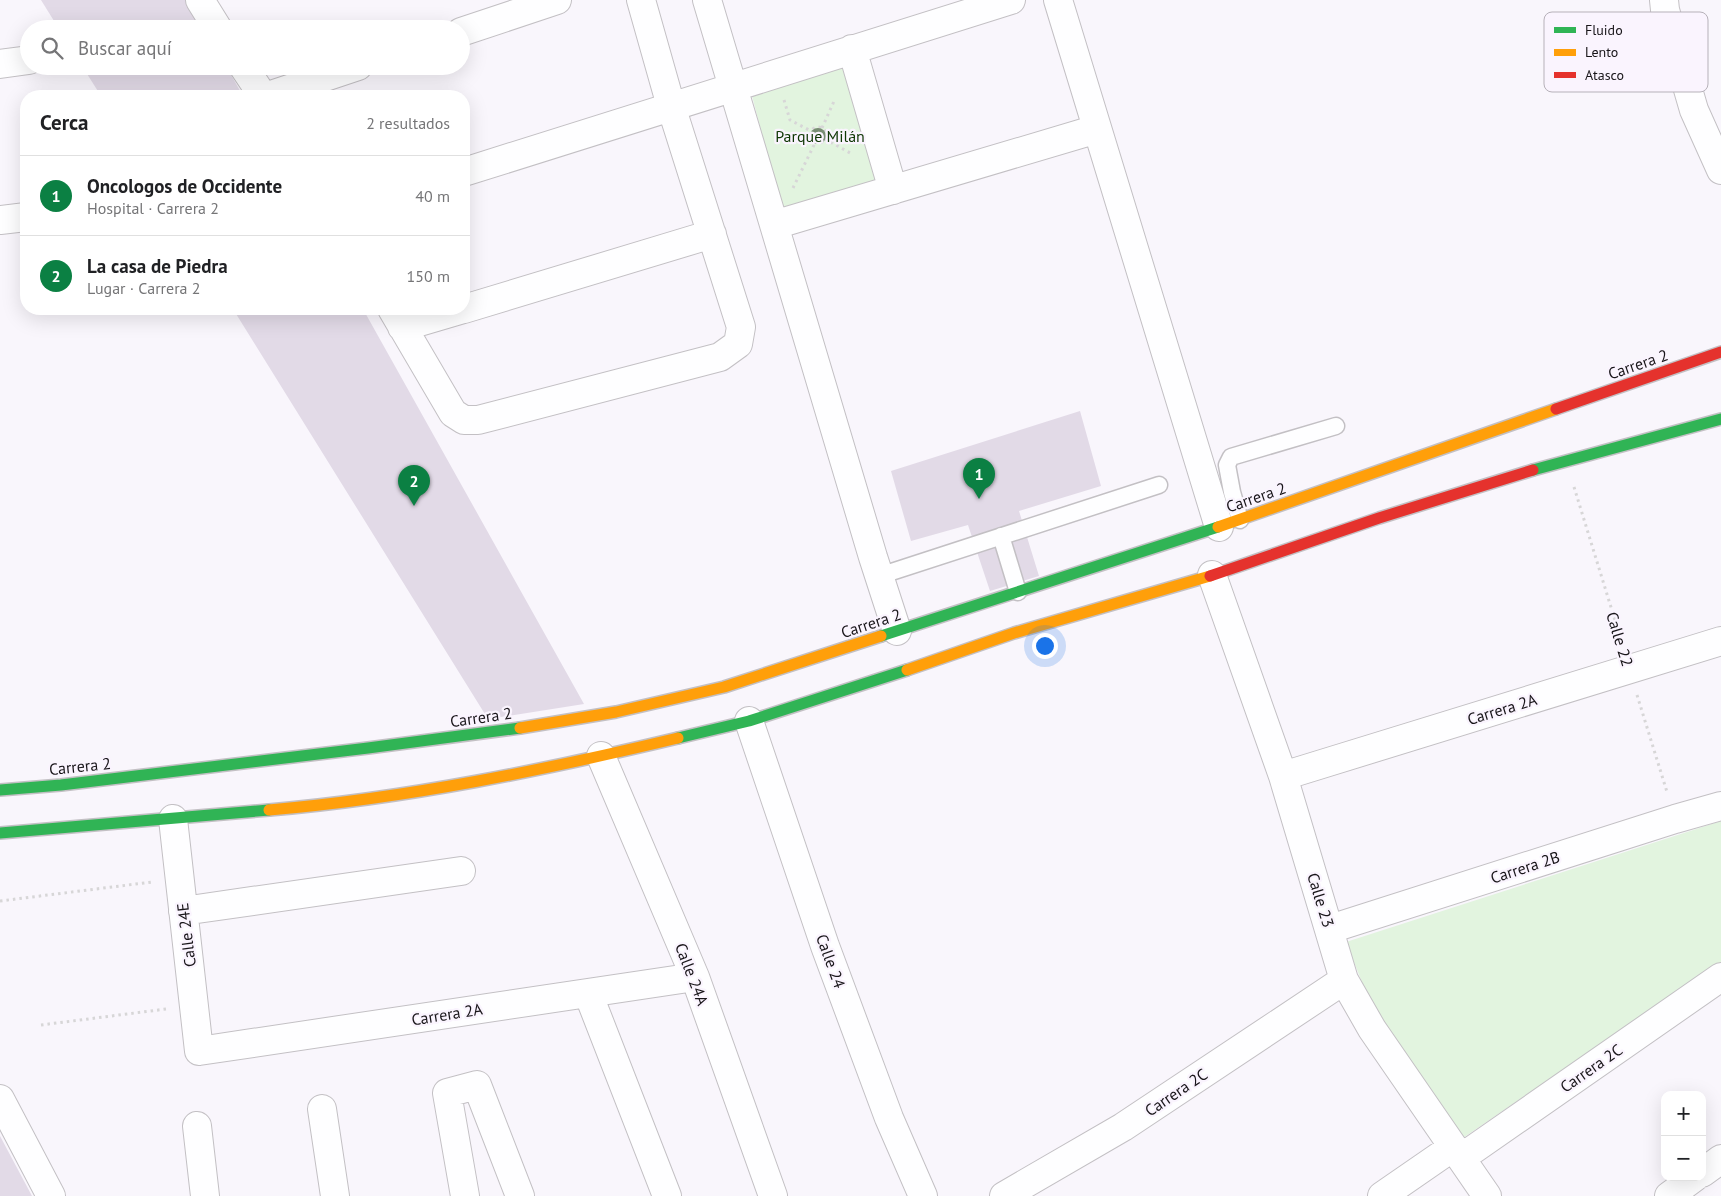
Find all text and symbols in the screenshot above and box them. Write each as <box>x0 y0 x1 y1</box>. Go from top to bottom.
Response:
legend <box>1544 12 1708 92</box>
search box <box>20 20 470 75</box>
text: Fluido <box>1585 21 1623 39</box>
icon: search <box>38 34 66 62</box>
text: Buscar aquí <box>78 36 172 60</box>
text: Lento <box>1585 43 1618 61</box>
text: Atasco <box>1585 66 1624 84</box>
text: Cerca <box>40 109 89 136</box>
text: 2 resultados <box>366 113 450 133</box>
park label: Parque Milán <box>775 126 865 146</box>
text: Oncologos de Occidente <box>87 174 282 198</box>
text: 1 <box>51 186 61 206</box>
text: 40 m <box>415 186 450 206</box>
text: Hospital · Carrera 2 <box>87 198 219 218</box>
text: La casa de Piedra <box>87 254 228 278</box>
text: 2 <box>51 266 61 286</box>
text: 150 m <box>407 266 450 286</box>
text: Lugar · Carrera 2 <box>87 278 201 298</box>
street label: Carrera 2 <box>1605 344 1671 384</box>
pin: 1 <box>963 458 995 499</box>
pin: 2 <box>398 465 430 506</box>
street label: Carrera 2 <box>1223 477 1289 517</box>
street label: Carrera 2 <box>838 604 904 642</box>
street label: Calle 22 <box>1602 609 1638 669</box>
your location <box>1032 633 1058 659</box>
street label: Carrera 2A <box>1465 689 1540 729</box>
street label: Carrera 2 <box>449 703 513 731</box>
street label: Carrera 2 <box>48 753 112 779</box>
street label: Carrera 2B <box>1488 846 1562 888</box>
street label: Calle 23 <box>1303 870 1339 930</box>
street label: Calle 24E <box>172 902 200 968</box>
street label: Calle 24 <box>812 931 850 991</box>
street label: Calle 24A <box>671 940 713 1009</box>
street label: Carrera 2A <box>410 998 485 1029</box>
street label: Carrera 2C <box>1556 1039 1626 1097</box>
street label: Carrera 2C <box>1141 1064 1211 1120</box>
map controls <box>1661 1091 1706 1181</box>
button: + <box>1661 1091 1706 1136</box>
button: − <box>1661 1136 1706 1181</box>

